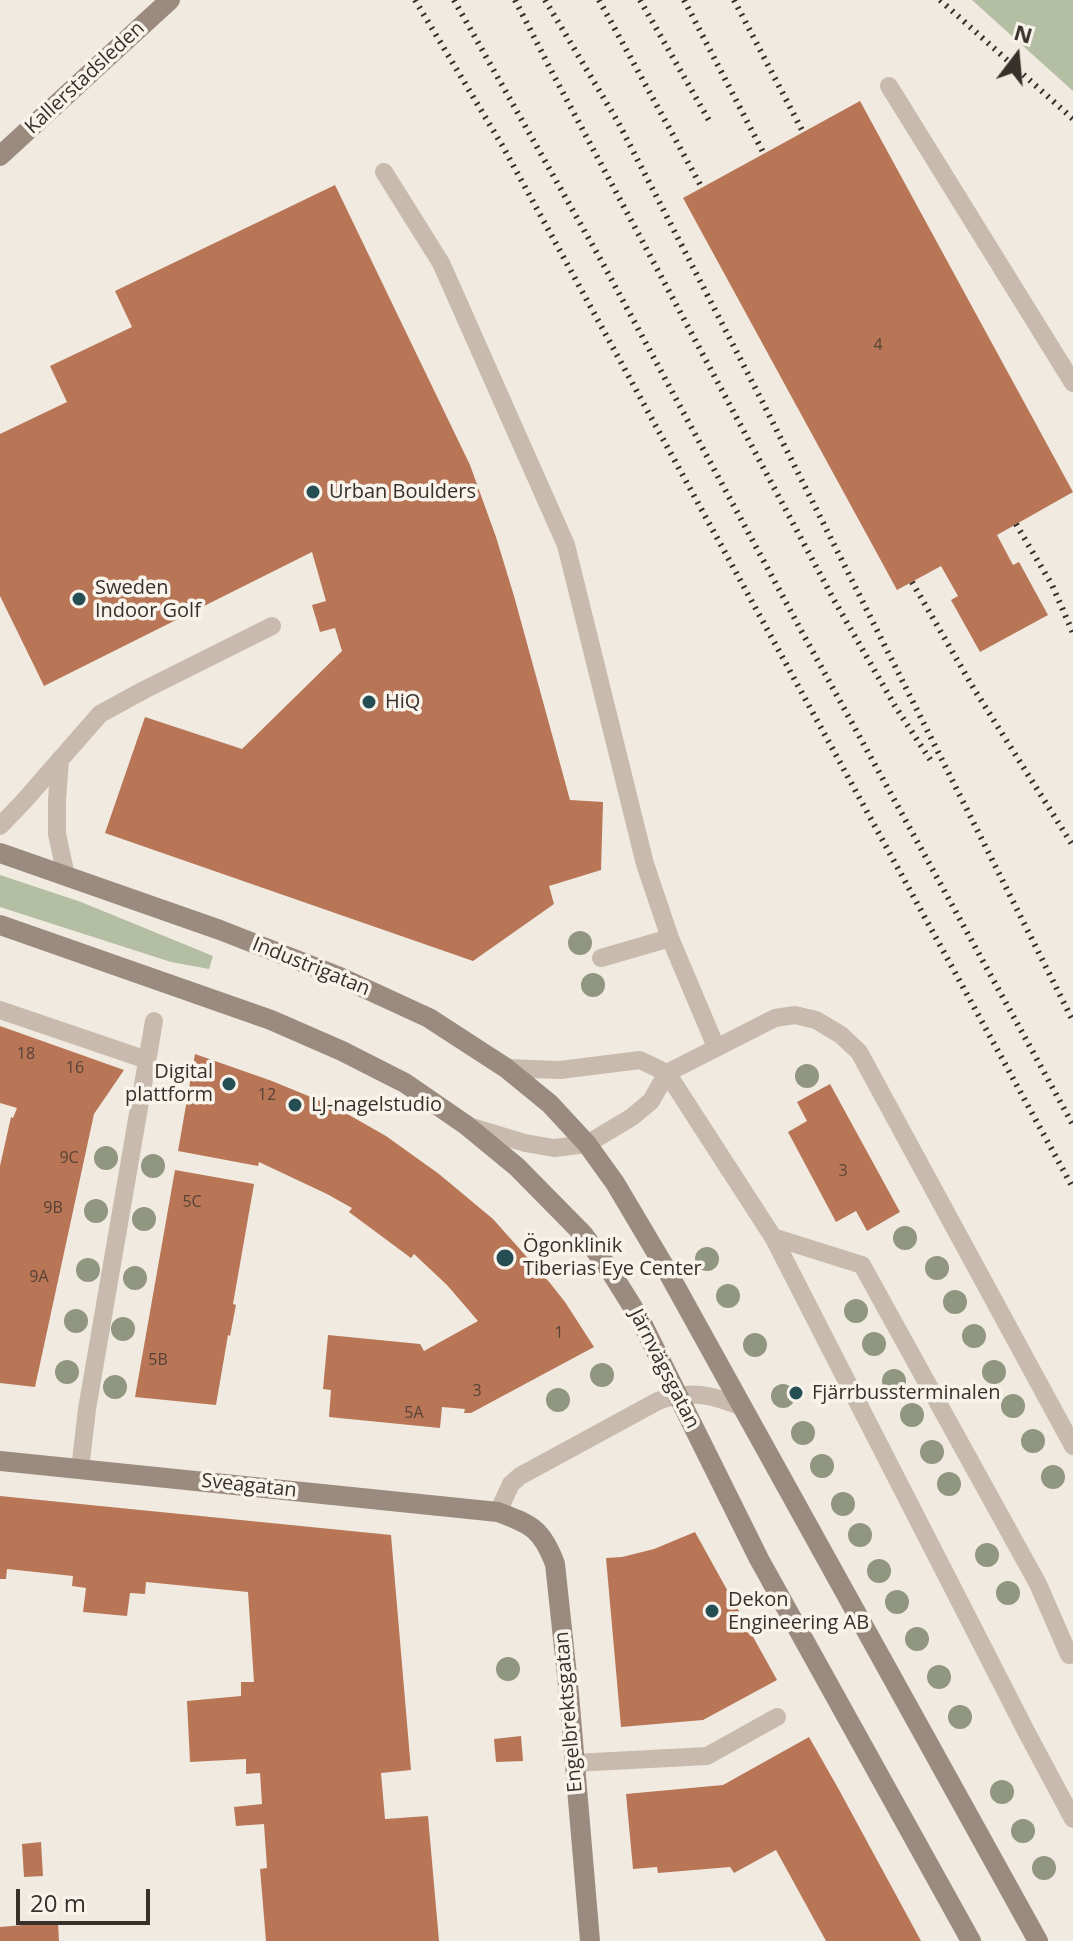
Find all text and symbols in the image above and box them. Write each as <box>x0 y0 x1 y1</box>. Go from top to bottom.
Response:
north arrow <box>977 16 1057 96</box>
text: N <box>1011 16 1036 50</box>
street label: Kallerstadsleden <box>20 17 150 139</box>
house number: 4 <box>873 335 883 355</box>
place label: Urban Boulders <box>329 480 476 504</box>
marker: Urban Boulders <box>304 483 322 501</box>
place label: Sweden Indoor Golf <box>95 576 201 623</box>
marker: Sweden Indoor Golf <box>70 590 88 608</box>
place label: HiQ <box>385 690 420 714</box>
marker: HiQ <box>360 693 378 711</box>
street label: Industrigatan <box>249 933 373 1001</box>
house number: 18 <box>17 1044 35 1064</box>
house number: 16 <box>66 1058 84 1078</box>
place label: Digital plattform <box>125 1060 213 1107</box>
marker: Digital plattform <box>220 1075 238 1093</box>
house number: 12 <box>258 1085 276 1105</box>
place label: LJ-nagelstudio <box>311 1093 442 1117</box>
marker: LJ-nagelstudio <box>286 1096 304 1114</box>
house number: 9C <box>59 1148 79 1168</box>
house number: 3 <box>838 1161 848 1181</box>
house number: 5C <box>182 1192 202 1212</box>
house number: 9B <box>43 1198 63 1218</box>
place label: Ögonklinik Tiberias Eye Center <box>523 1234 702 1281</box>
marker: Ögonklinik Tiberias Eye Center <box>494 1247 516 1269</box>
house number: 9A <box>29 1267 49 1287</box>
street label: Järnvägsgatan <box>624 1305 704 1433</box>
house number: 1 <box>554 1323 564 1343</box>
house number: 5B <box>148 1350 168 1370</box>
house number: 3 <box>472 1381 482 1401</box>
place label: Fjärrbussterminalen <box>812 1381 1000 1405</box>
marker: Fjärrbussterminalen <box>787 1384 805 1402</box>
house number: 5A <box>404 1403 424 1423</box>
street label: Sveagatan <box>200 1469 298 1503</box>
place label: Dekon Engineering AB <box>728 1588 869 1635</box>
marker: Dekon Engineering AB <box>703 1602 721 1620</box>
street label: Engelbrektsgatan <box>550 1630 588 1794</box>
scale bar <box>20 1873 154 1923</box>
text: 20 m <box>30 1886 86 1919</box>

